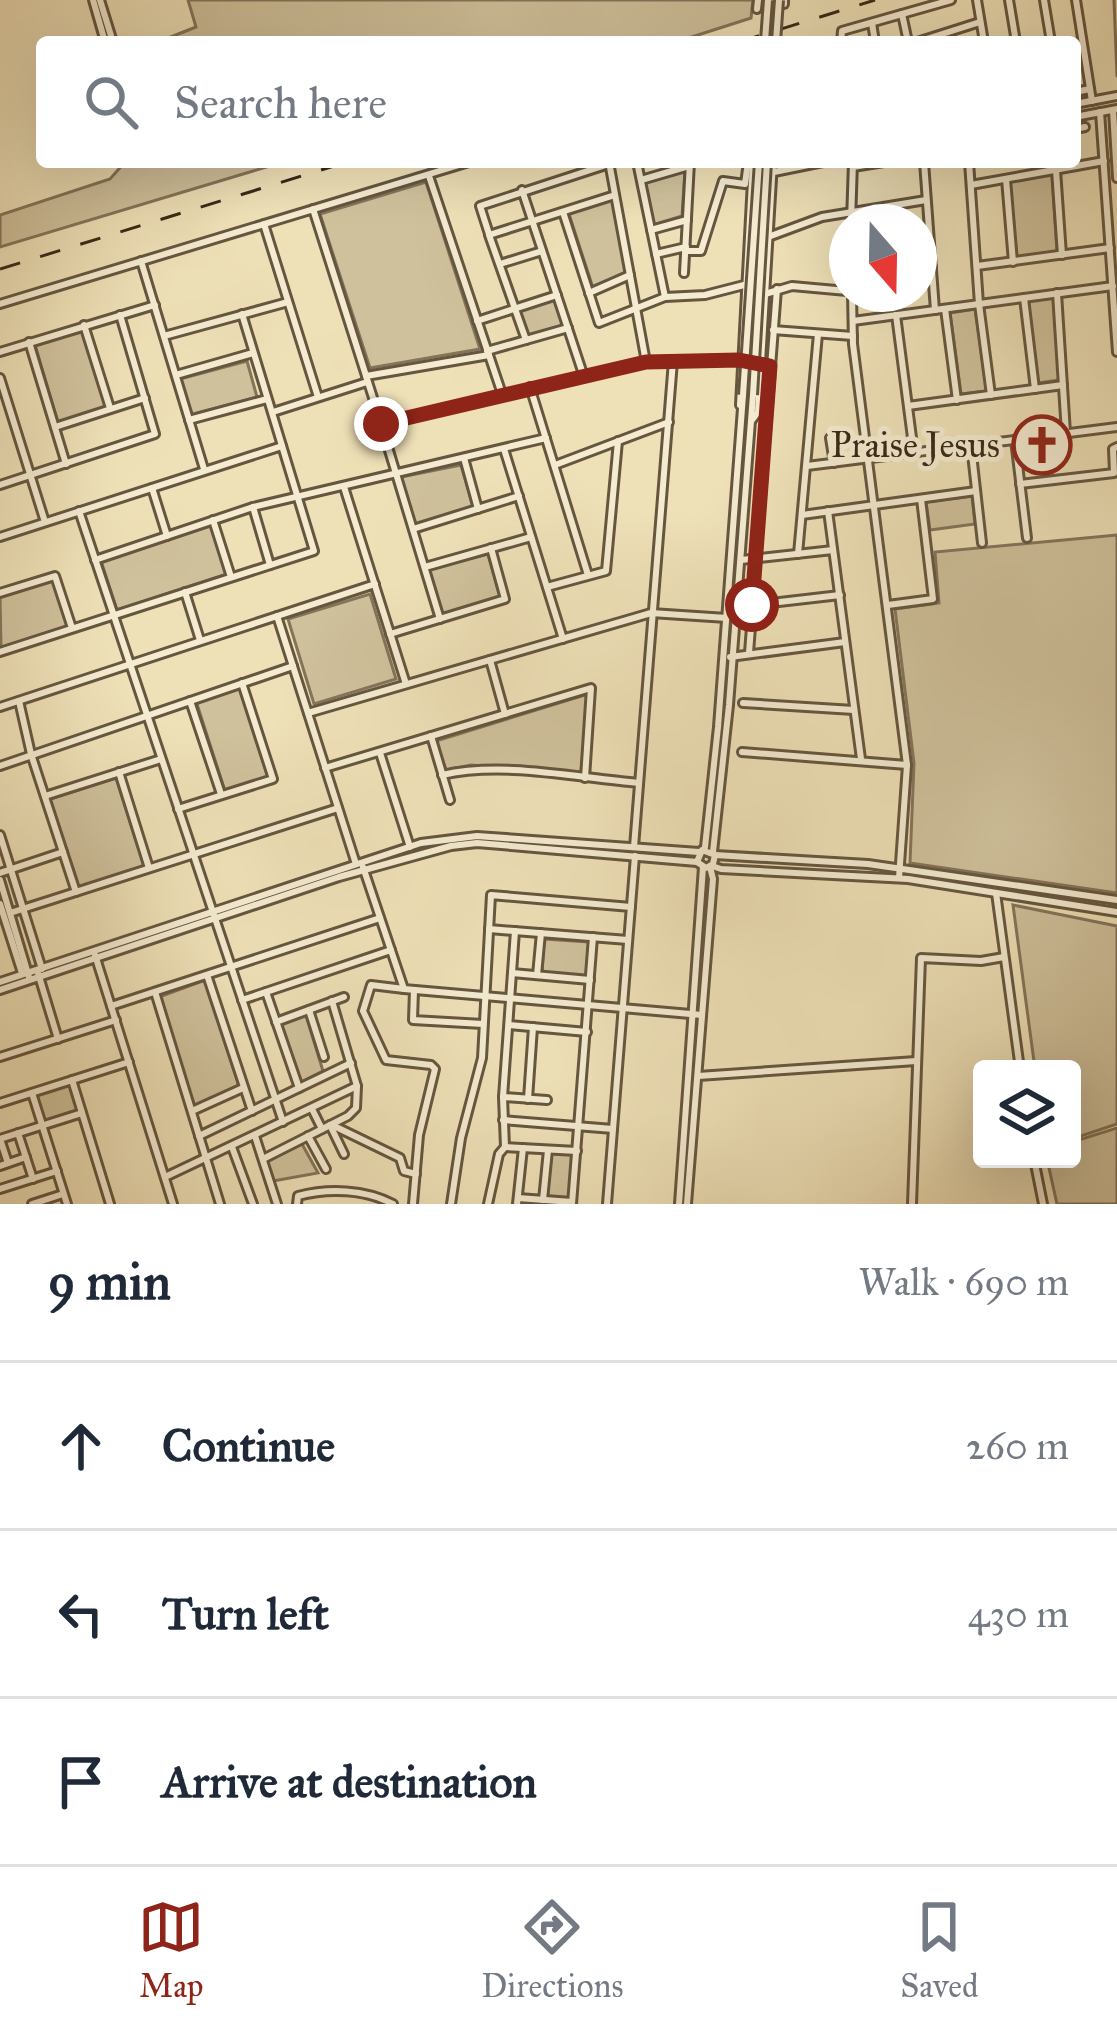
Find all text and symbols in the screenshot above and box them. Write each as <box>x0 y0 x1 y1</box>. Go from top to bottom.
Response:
search box <box>36 36 1081 168</box>
icon: search <box>78 69 144 135</box>
text: Search here <box>174 75 387 130</box>
north arrow <box>829 204 937 312</box>
route end <box>354 397 408 451</box>
church icon: Praise Jesus <box>1011 414 1073 476</box>
place label: Praise Jesus <box>831 423 1000 467</box>
route start <box>725 578 779 632</box>
map controls <box>973 1060 1081 1168</box>
button: layers <box>973 1060 1081 1168</box>
text: 9 min <box>48 1251 171 1313</box>
text: Walk · 690 m <box>859 1258 1069 1306</box>
icon: ahead <box>48 1413 114 1479</box>
text: Continue <box>162 1418 335 1473</box>
text: 260 m <box>966 1422 1069 1470</box>
icon: left <box>48 1581 114 1647</box>
text: Turn left <box>162 1586 329 1641</box>
text: 430 m <box>968 1590 1069 1638</box>
icon: arrive <box>48 1749 114 1815</box>
text: Arrive at destination <box>162 1754 537 1809</box>
tab: Map <box>138 1894 204 2006</box>
tab: Directions <box>481 1894 623 2006</box>
tab: Saved <box>900 1894 979 2006</box>

